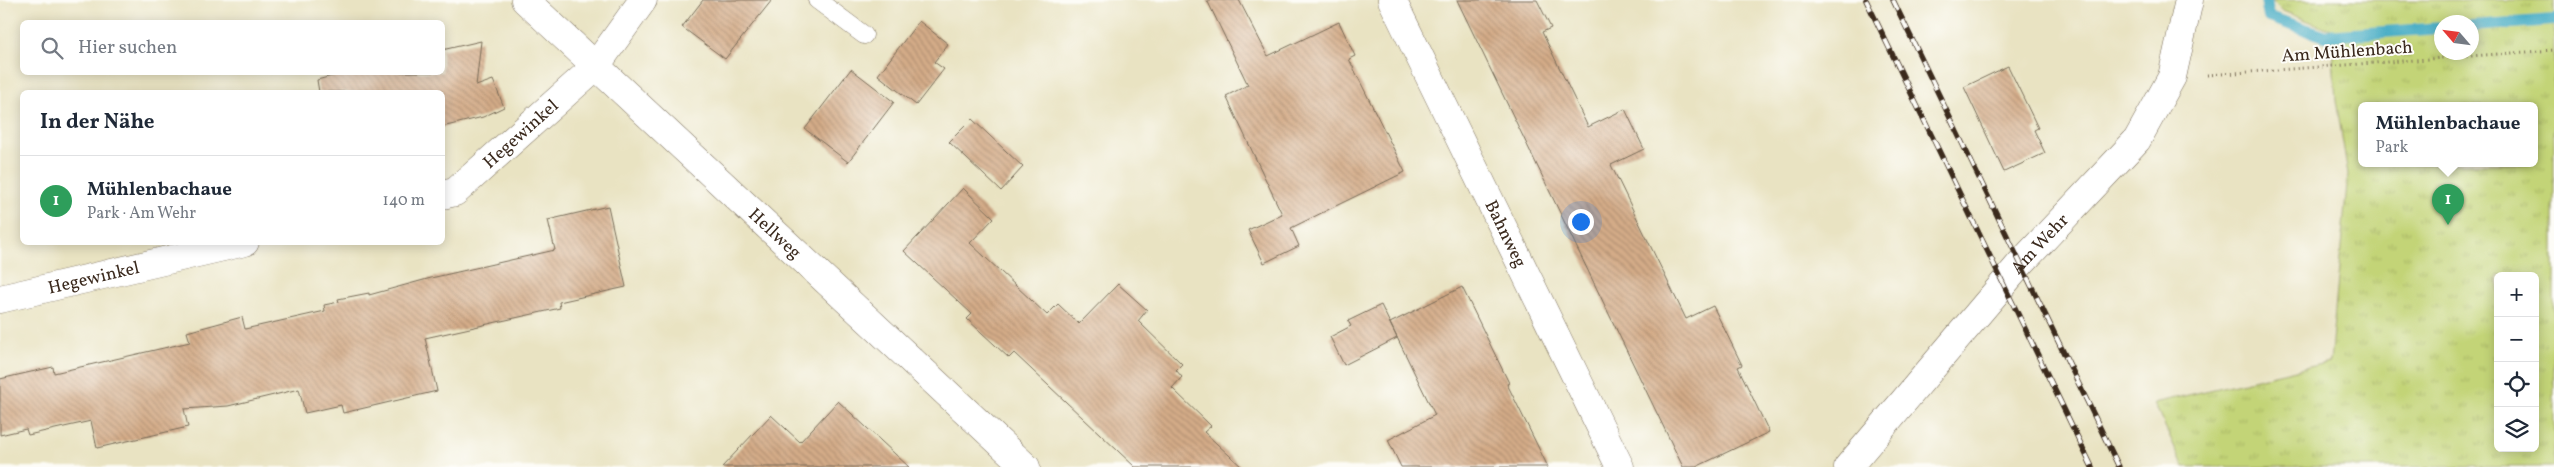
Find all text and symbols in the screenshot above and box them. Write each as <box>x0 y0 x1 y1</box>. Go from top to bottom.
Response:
north arrow <box>2434 15 2479 60</box>
search box <box>20 20 445 75</box>
icon: search <box>38 34 66 62</box>
text: Hier suchen <box>78 35 177 61</box>
street label: Am Mühlenbach <box>2281 35 2414 70</box>
street label: Hegewinkel <box>478 94 564 175</box>
popup <box>2358 102 2538 167</box>
text: In der Nähe <box>40 108 155 137</box>
text: Mühlenbachaue <box>2375 111 2521 137</box>
text: Park <box>2375 137 2408 159</box>
text: Mühlenbachaue <box>87 177 232 203</box>
pin: 1 <box>2432 184 2464 225</box>
text: 1 <box>53 190 59 212</box>
text: 140 m <box>383 190 425 212</box>
street label: Bahnweg <box>1478 196 1532 272</box>
text: Park · Am Wehr <box>87 203 196 225</box>
street label: Hellweg <box>742 203 806 265</box>
street label: Am Wehr <box>2005 208 2075 280</box>
your location <box>1568 209 1594 235</box>
street label: Hegewinkel <box>46 256 142 301</box>
map controls <box>2494 272 2539 452</box>
button: + <box>2494 272 2539 317</box>
button: − <box>2494 317 2539 362</box>
button: locate <box>2494 362 2539 407</box>
button: layers <box>2494 407 2539 452</box>

